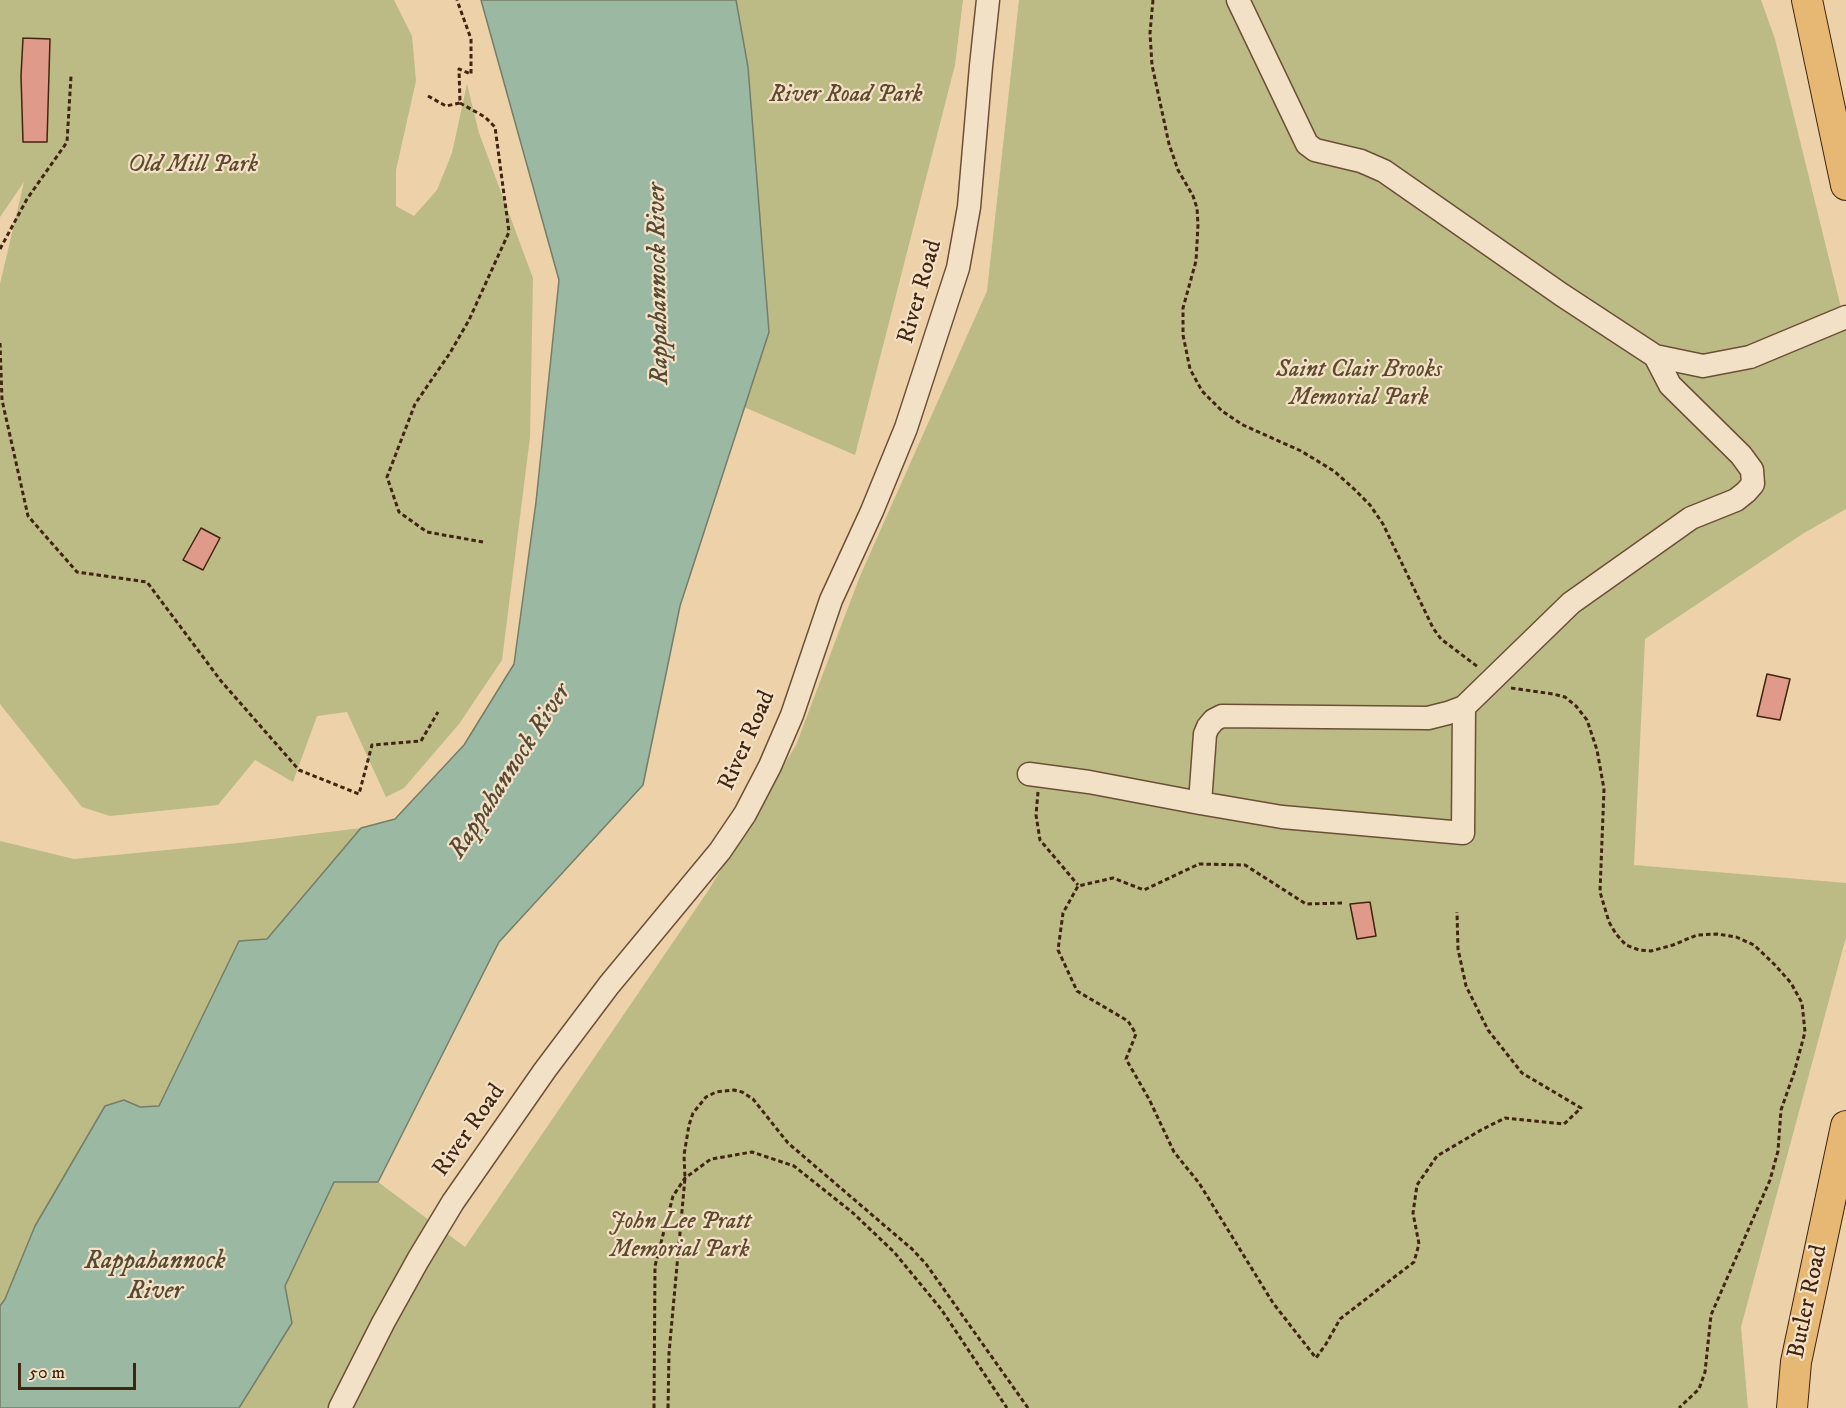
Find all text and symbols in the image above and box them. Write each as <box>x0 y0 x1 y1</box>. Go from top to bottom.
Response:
park label: River Road Park <box>770 82 922 110</box>
park label: Old Mill Park <box>128 152 258 180</box>
water label: Rappahannock River <box>643 183 677 385</box>
street label: River Road <box>892 237 950 347</box>
park label: Saint Clair Brooks Memorial Park <box>1276 357 1442 413</box>
water label: Rappahannock River <box>443 679 579 865</box>
street label: River Road <box>713 687 783 795</box>
street label: River Road <box>428 1079 512 1183</box>
park label: John Lee Pratt Memorial Park <box>609 1209 751 1265</box>
street label: Butler Road <box>1783 1243 1835 1361</box>
water label: Rappahannock River <box>84 1247 226 1308</box>
scale bar <box>21 1351 140 1389</box>
text: 50 m <box>29 1362 65 1384</box>

